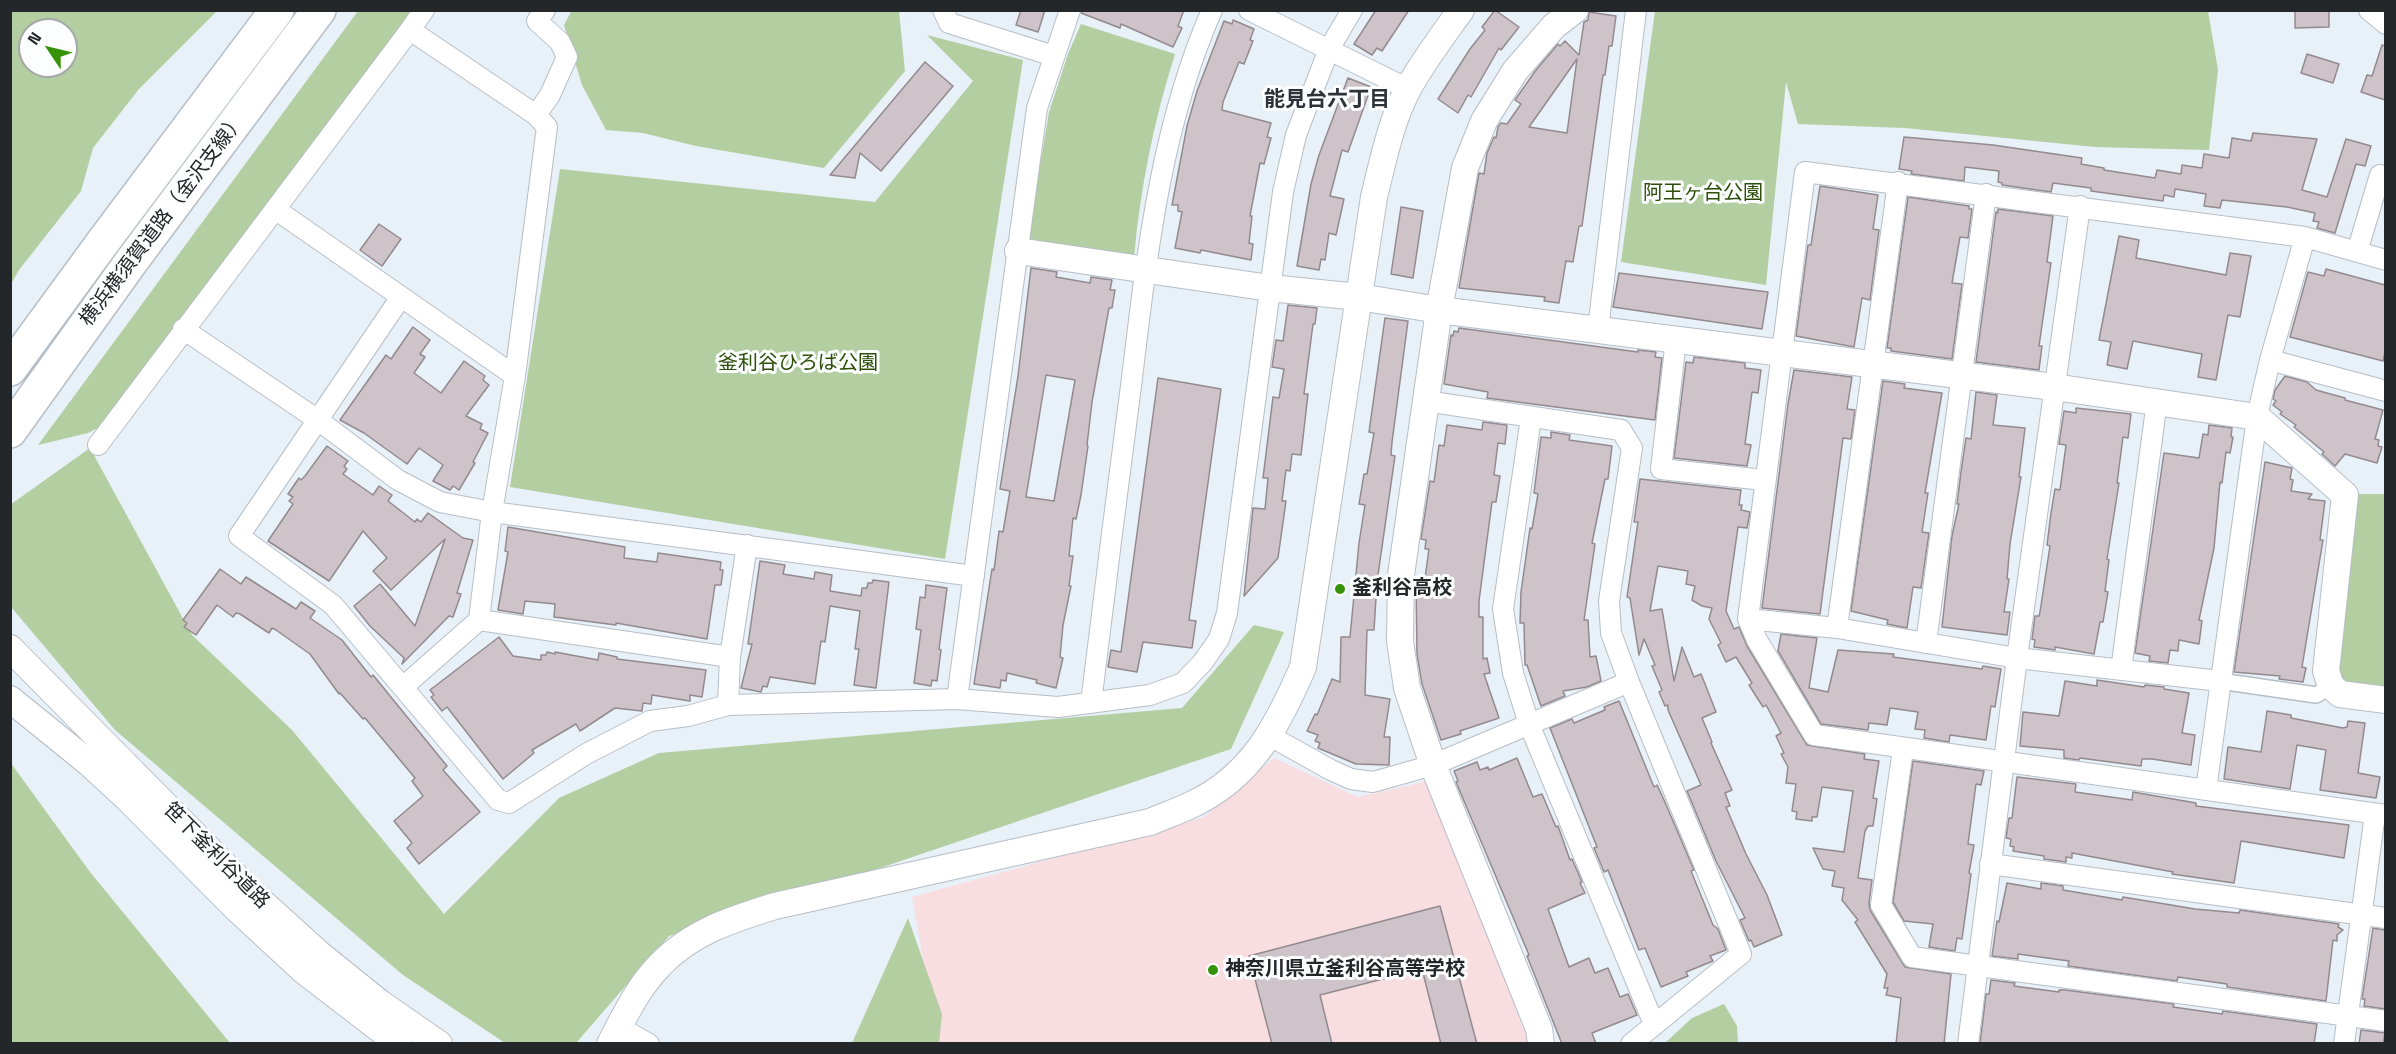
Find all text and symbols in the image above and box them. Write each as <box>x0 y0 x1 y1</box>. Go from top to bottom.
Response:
north arrow <box>18 18 78 78</box>
text: N <box>23 28 46 49</box>
district label: 能見台六丁目 <box>1264 87 1390 113</box>
street label: 横浜横須賀道路（金沢支線） <box>75 109 251 331</box>
park label: 阿王ヶ台公園 <box>1643 182 1763 206</box>
park label: 釜利谷ひろば公園 <box>718 352 878 376</box>
place label: 釜利谷高校 <box>1352 577 1452 601</box>
marker: 釜利谷高校 <box>1333 582 1347 596</box>
street label: 笹下釜利谷道路 <box>158 798 274 914</box>
place label: 神奈川県立釜利谷高等学校 <box>1225 958 1465 982</box>
marker: 神奈川県立釜利谷高等学校 <box>1206 963 1220 977</box>

